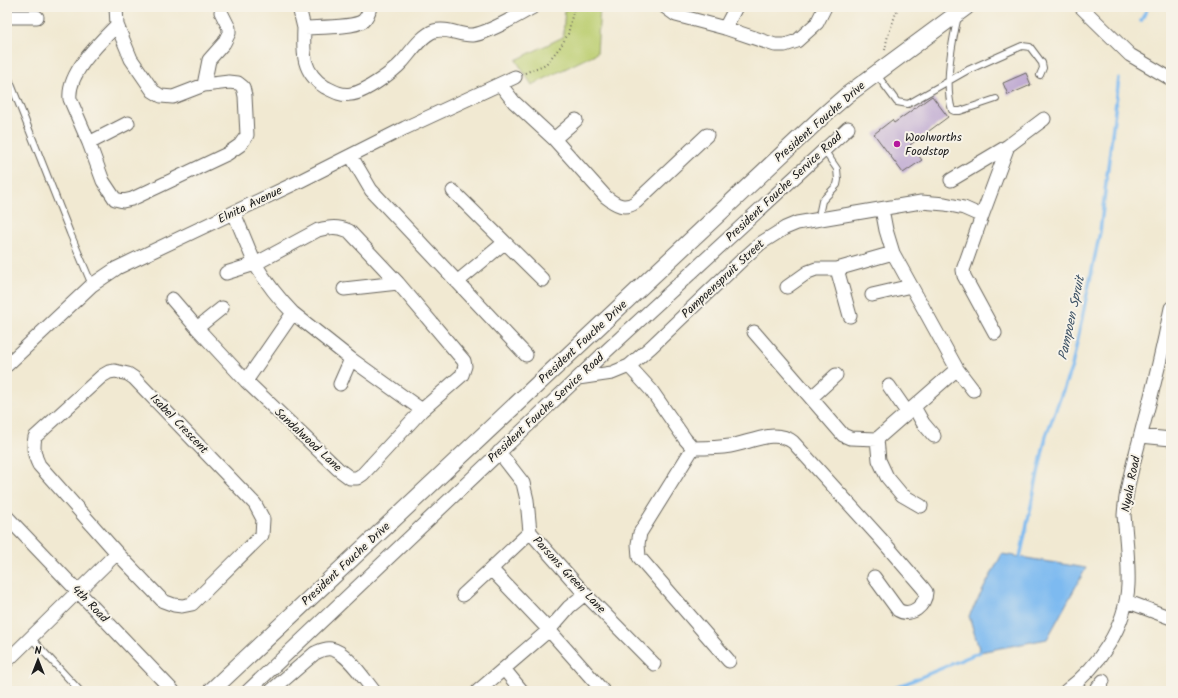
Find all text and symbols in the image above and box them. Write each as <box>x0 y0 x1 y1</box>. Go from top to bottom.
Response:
street label: President Fouche Drive <box>770 77 870 167</box>
street label: President Fouche Service Road <box>721 127 847 246</box>
place label: Woolworths Foodstop <box>905 128 962 161</box>
marker: Woolworths Foodstop <box>892 139 902 149</box>
street label: Elnita Avenue <box>215 181 286 229</box>
street label: Pampoenspruit Street <box>677 235 769 323</box>
water label: Pampoen Spruit <box>1053 272 1092 362</box>
street label: President Fouche Drive <box>534 295 632 388</box>
street label: President Fouche Service Road <box>483 348 609 467</box>
street label: Isabel Crescent <box>145 390 213 459</box>
street label: Sandalwood Lane <box>270 403 347 477</box>
street label: Nyala Road <box>1116 453 1146 514</box>
street label: President Fouche Drive <box>297 517 395 610</box>
street label: Parsons Green Lane <box>528 532 611 619</box>
street label: 4th Road <box>67 581 114 628</box>
north arrow <box>18 640 58 680</box>
text: N <box>35 642 42 660</box>

